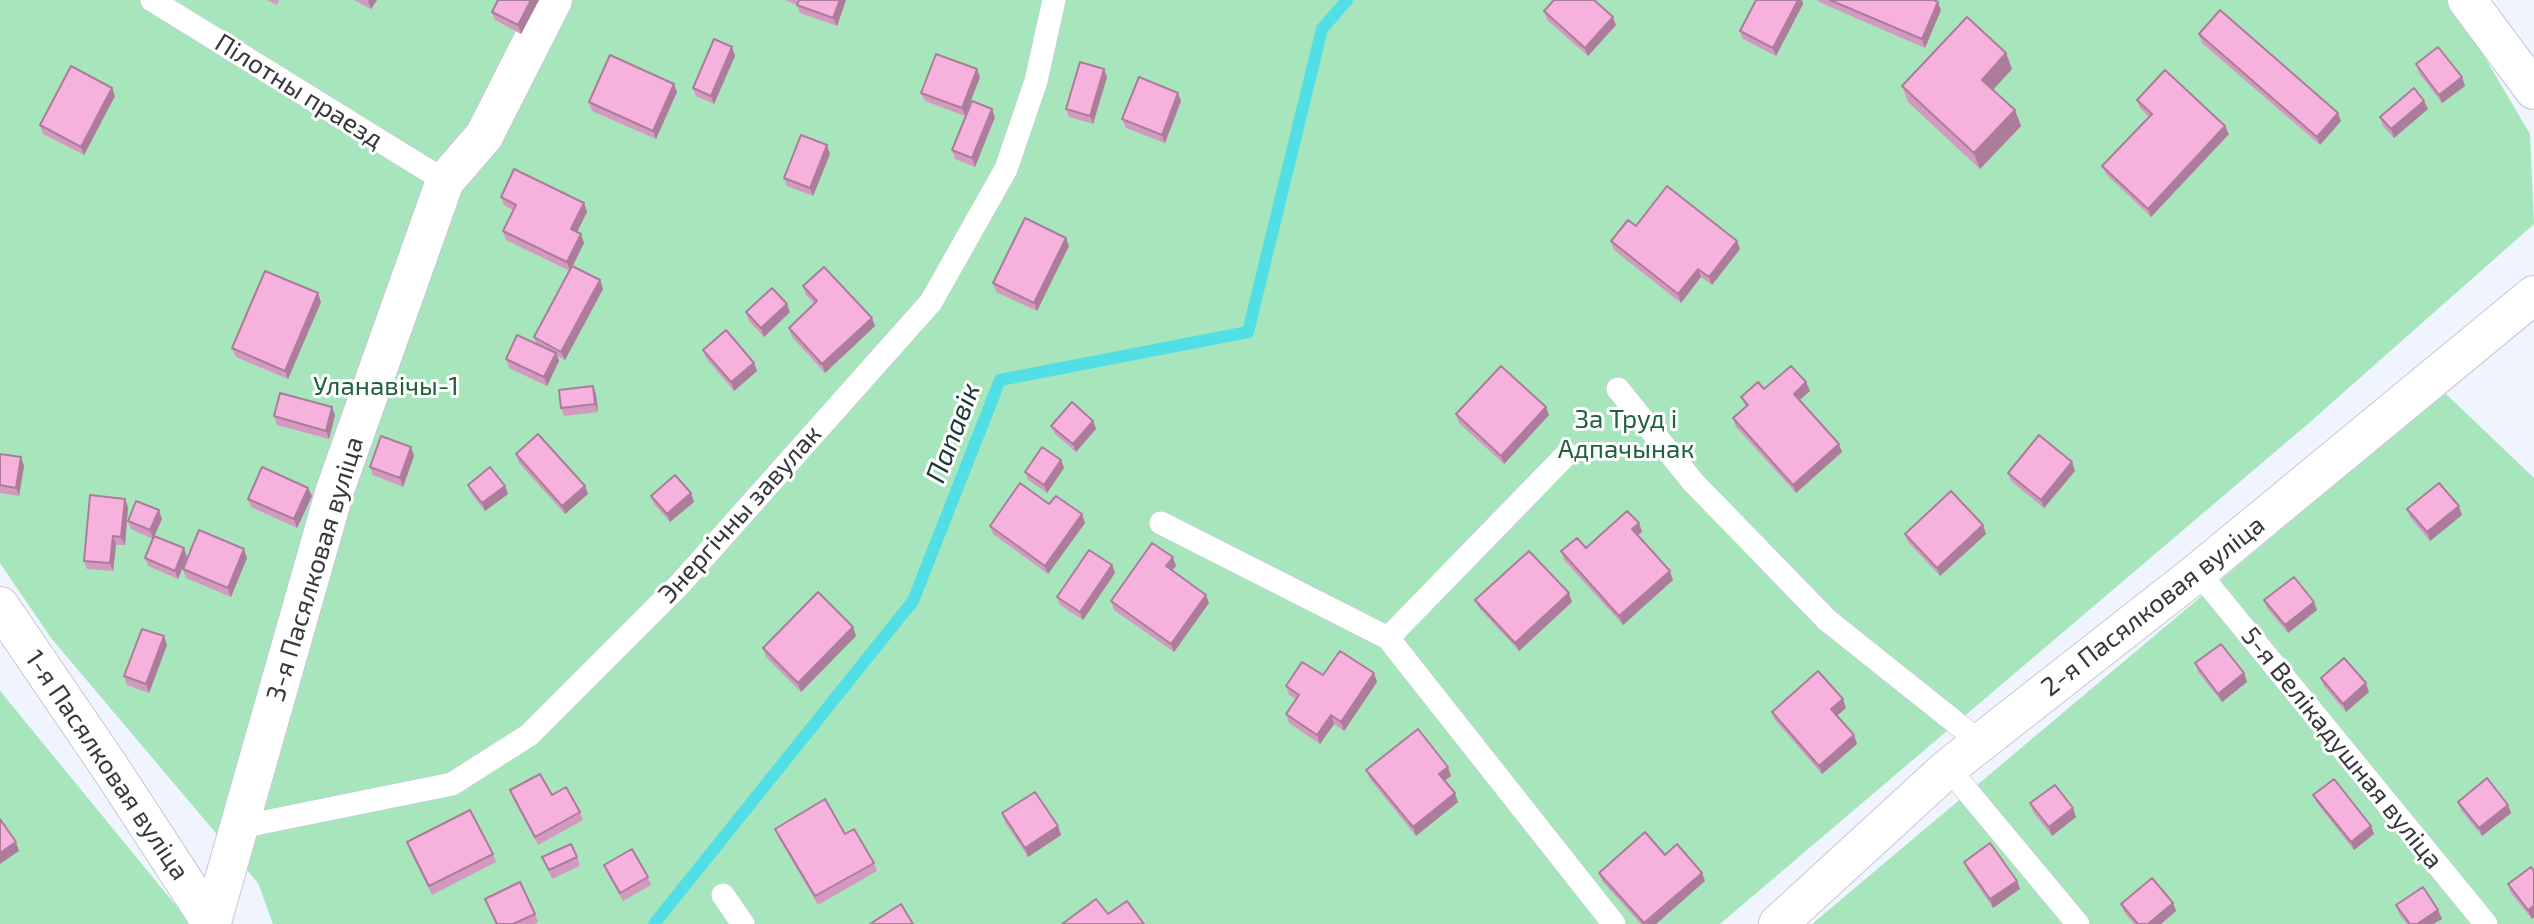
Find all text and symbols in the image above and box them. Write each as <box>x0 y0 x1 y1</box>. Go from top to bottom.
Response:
street label: Пілотны праезд <box>209 27 389 155</box>
park label: Уланавічы-1 <box>313 370 459 402</box>
water label: Папавік <box>919 378 987 488</box>
park label: За Труд і Адпачынак <box>1558 403 1694 464</box>
street label: Энергічны завулак <box>652 419 828 609</box>
street label: 3-я Пасялковая вуліца <box>260 433 370 705</box>
street label: 2-я Пасялковая вуліца <box>2035 509 2271 703</box>
street label: 5-я Велікадушная вуліца <box>2235 621 2449 875</box>
street label: 1-я Пасялковая вуліца <box>18 644 196 886</box>

